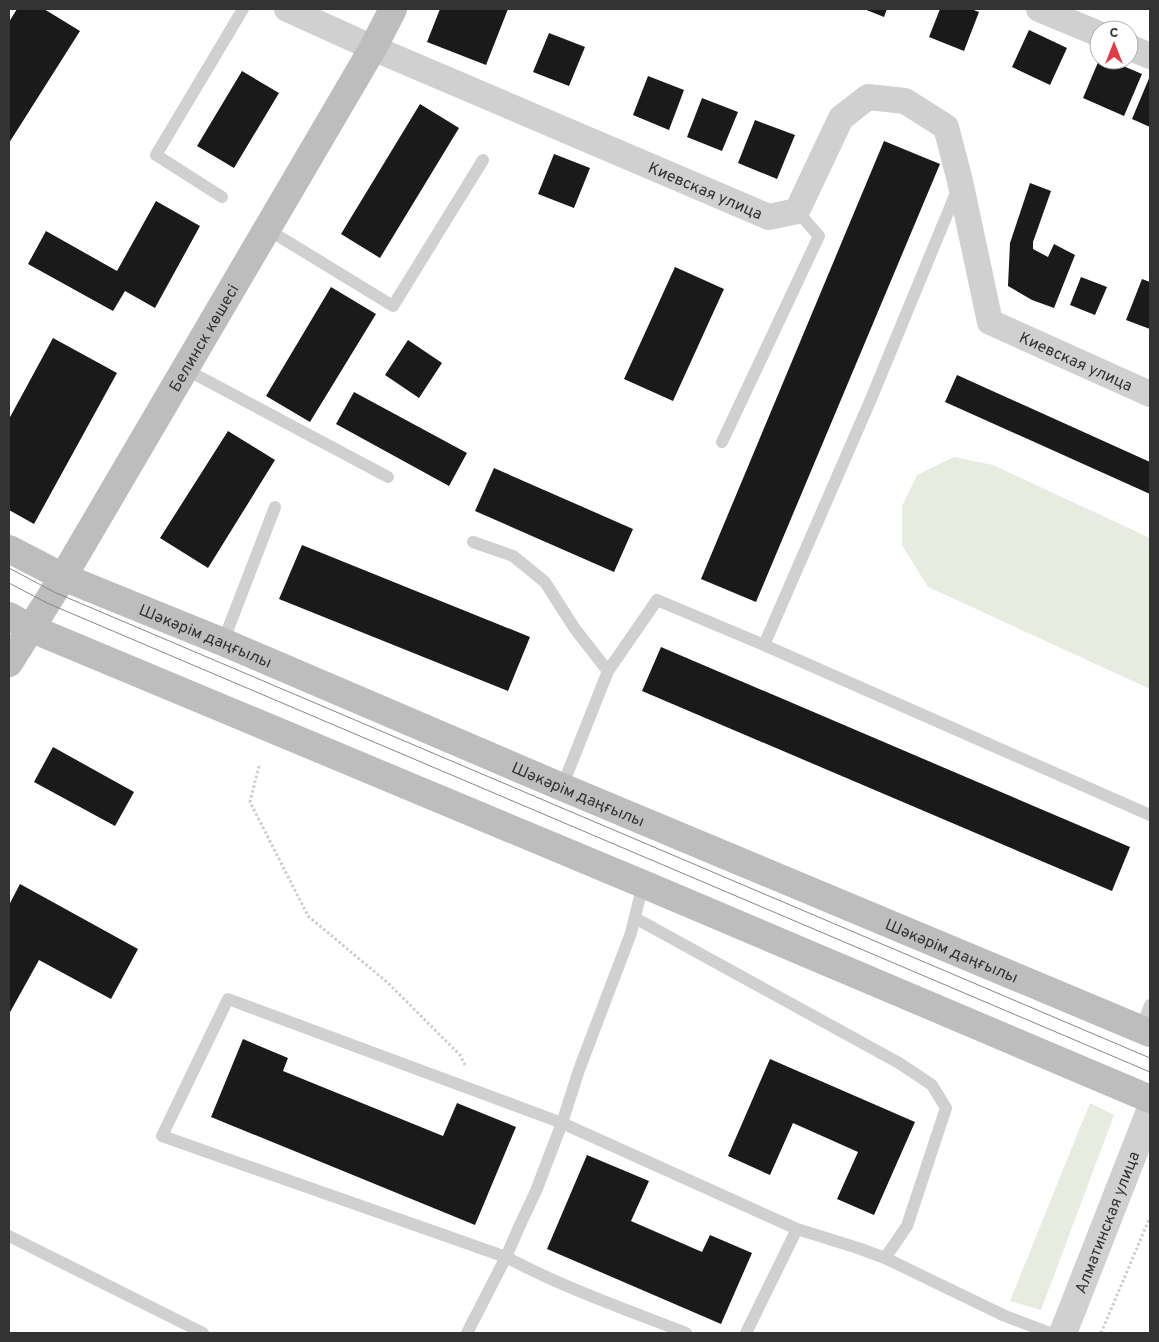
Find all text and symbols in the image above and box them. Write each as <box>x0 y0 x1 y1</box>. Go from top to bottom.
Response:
north arrow <box>1089 20 1139 70</box>
text: С <box>1110 25 1119 42</box>
street label: Киевская улица <box>645 159 765 225</box>
street label: Белинск көшесі <box>166 281 244 396</box>
street label: Киевская улица <box>1016 328 1135 397</box>
street label: Шәкәрім даңғылы <box>135 601 274 674</box>
street label: Шәкәрім даңғылы <box>508 759 647 832</box>
street label: Шәкәрім даңғылы <box>882 915 1021 989</box>
street label: Алматинская улица <box>1071 1149 1145 1297</box>

